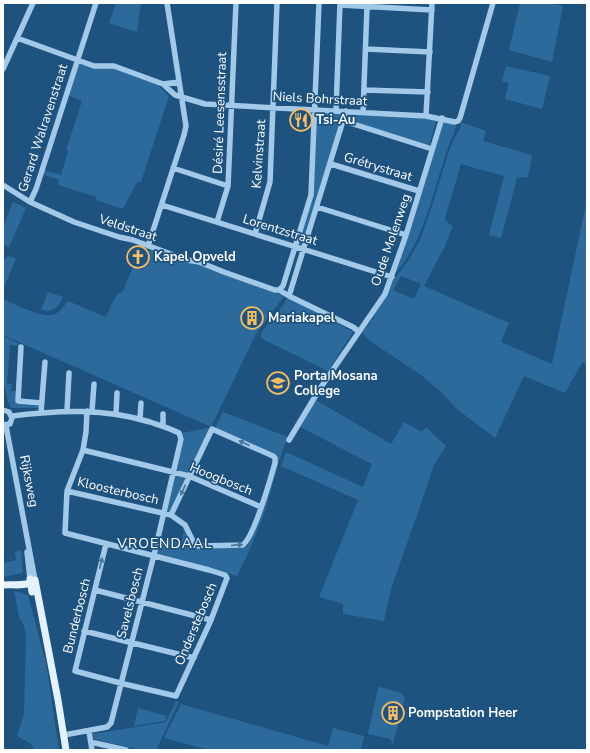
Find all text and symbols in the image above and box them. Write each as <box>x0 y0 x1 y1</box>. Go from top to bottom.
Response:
street label: Désiré Leesensstraat <box>209 51 231 174</box>
street label: Gerard Walravenstraat <box>14 61 72 194</box>
street label: Niels Bohrstraat <box>272 88 368 110</box>
restaurant icon: Tsi-Au <box>288 107 314 133</box>
place label: Tsi-Au <box>316 111 355 129</box>
street label: Kelvinstraat <box>248 118 270 189</box>
street label: Grétrystraat <box>342 148 415 186</box>
street label: Oude Molenweg <box>367 191 415 289</box>
street label: Veldstraat <box>96 210 160 246</box>
street label: Lorentzstraat <box>240 210 320 250</box>
church icon: Kapel Opveld <box>125 244 151 270</box>
place label: Kapel Opveld <box>154 248 236 266</box>
building icon: Mariakapel <box>239 305 265 331</box>
place label: Mariakapel <box>268 309 336 327</box>
place label: Porta Mosana College <box>294 367 378 400</box>
school or university icon: Porta Mosana College <box>265 370 291 396</box>
one-way arrow <box>238 440 250 446</box>
street label: Rijksweg <box>15 453 43 509</box>
street label: Hoogbosch <box>187 458 255 500</box>
street label: Kloosterbosch <box>76 473 160 509</box>
one-way arrow <box>180 484 186 495</box>
district label: VROENDAAL <box>116 534 213 553</box>
one-way arrow <box>231 541 243 548</box>
one-way arrow <box>99 557 105 569</box>
street label: Savelsbosch <box>112 565 148 641</box>
street label: Bunderbosch <box>59 576 95 656</box>
street label: Onderstebosch <box>170 580 222 668</box>
building icon: Pompstation Heer <box>380 700 406 726</box>
place label: Pompstation Heer <box>408 704 518 722</box>

